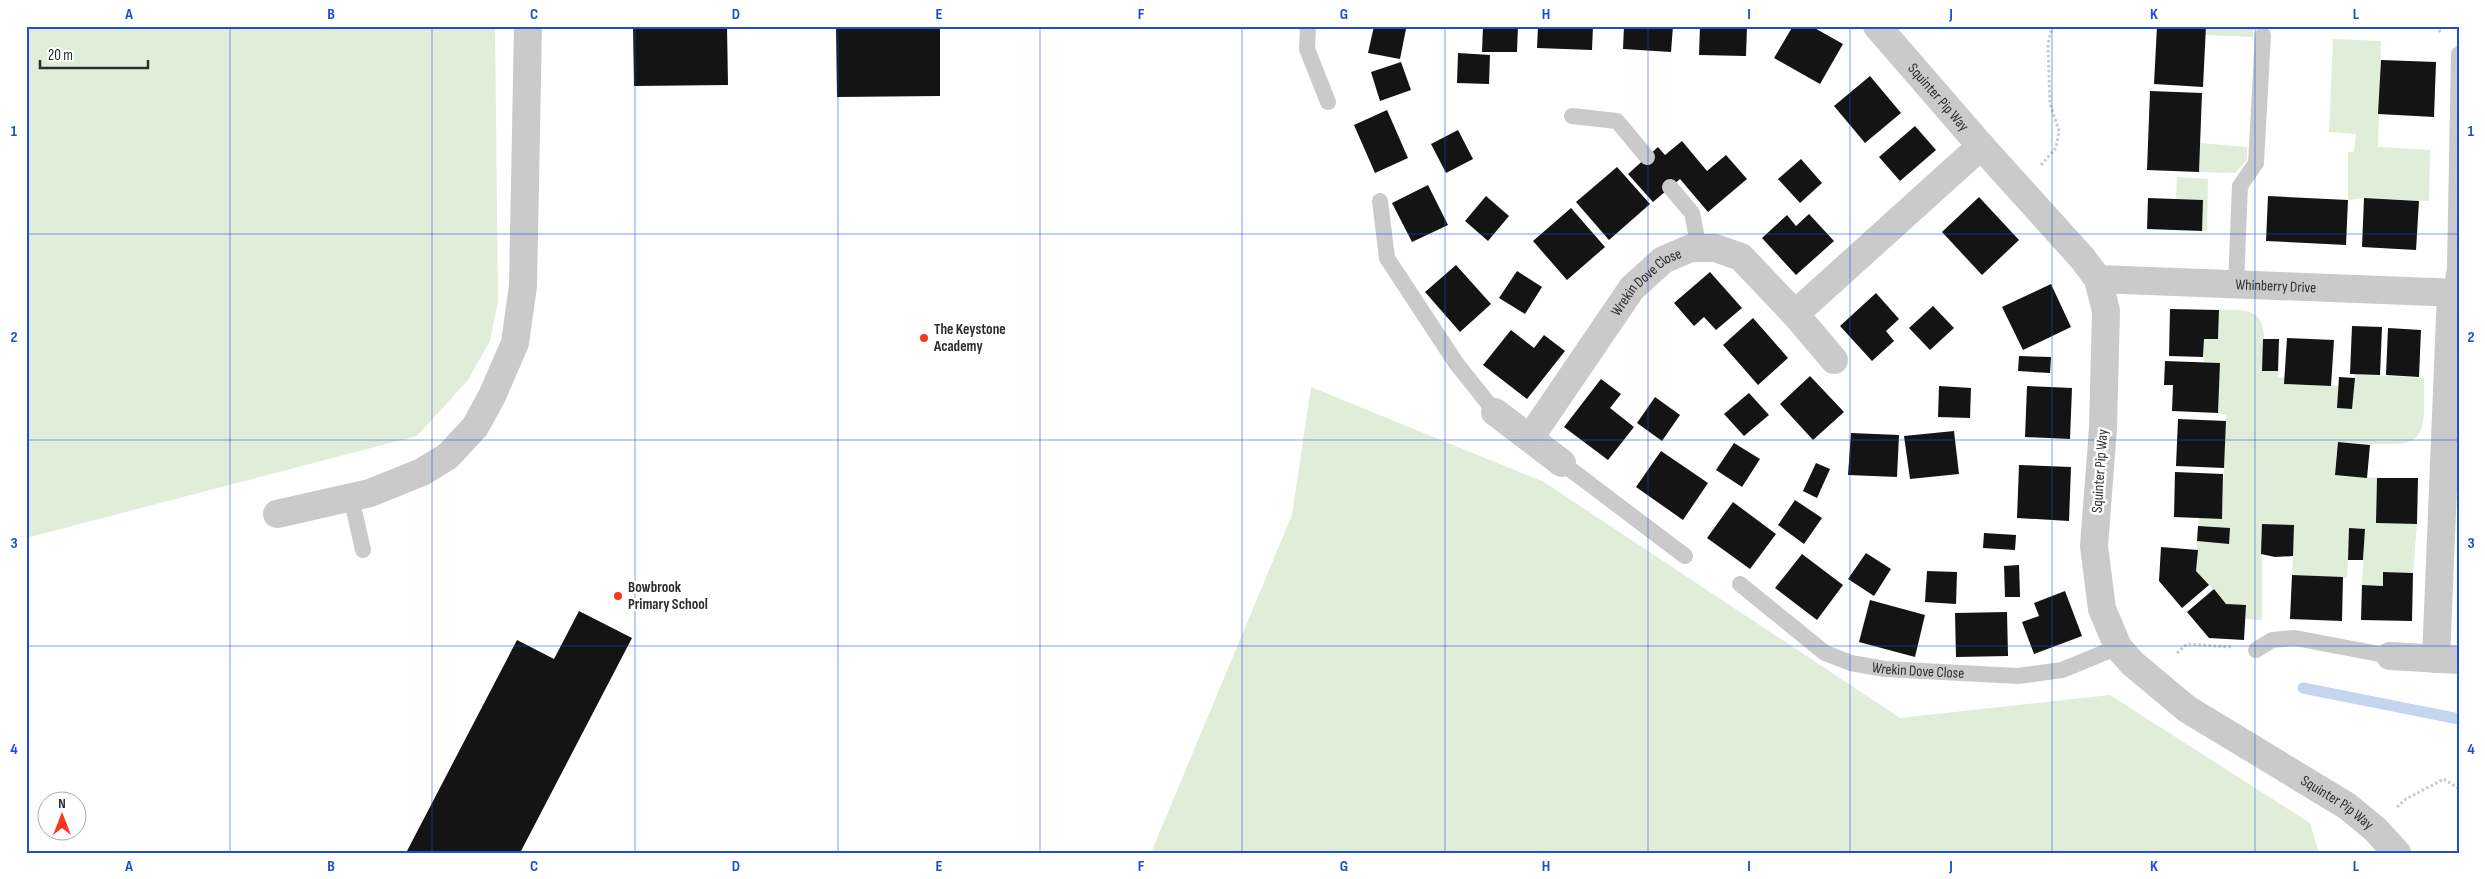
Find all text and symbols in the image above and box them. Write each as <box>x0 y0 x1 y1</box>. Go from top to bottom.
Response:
text: A <box>124 5 133 24</box>
text: B <box>327 5 335 24</box>
text: C <box>530 5 538 24</box>
text: D <box>732 5 740 24</box>
text: E <box>936 5 943 24</box>
text: F <box>1138 5 1145 24</box>
text: G <box>1340 5 1348 24</box>
text: H <box>1542 5 1550 24</box>
text: I <box>1747 5 1751 24</box>
text: J <box>1948 5 1953 24</box>
text: K <box>2150 5 2158 24</box>
text: L <box>2353 5 2360 24</box>
scale bar <box>40 38 148 70</box>
text: 20 m <box>48 46 73 65</box>
street label: Squinter Pip Way <box>1904 59 1973 135</box>
text: 1 <box>11 122 18 141</box>
text: 1 <box>2468 122 2475 141</box>
street label: Wrekin Dove Close <box>1606 244 1684 319</box>
street label: Whinberry Drive <box>2235 275 2317 297</box>
place label: The Keystone Academy <box>933 320 1006 356</box>
text: 2 <box>10 328 18 347</box>
text: 2 <box>2467 328 2475 347</box>
marker: The Keystone Academy <box>918 332 930 344</box>
street label: Squinter Pip Way <box>2088 428 2112 514</box>
text: 3 <box>10 534 18 553</box>
text: 3 <box>2467 534 2475 553</box>
place label: Bowbrook Primary School <box>628 578 708 614</box>
marker: Bowbrook Primary School <box>612 590 624 602</box>
street label: Wrekin Dove Close <box>1870 657 1965 683</box>
text: 4 <box>10 740 18 759</box>
text: 4 <box>2467 740 2475 759</box>
street label: Squinter Pip Way <box>2297 771 2378 834</box>
north arrow <box>38 792 88 842</box>
text: N <box>58 795 66 812</box>
text: A <box>124 857 133 876</box>
text: B <box>327 857 335 876</box>
text: C <box>530 857 538 876</box>
text: D <box>732 857 740 876</box>
text: E <box>936 857 943 876</box>
text: F <box>1138 857 1145 876</box>
text: G <box>1340 857 1348 876</box>
text: H <box>1542 857 1550 876</box>
text: I <box>1747 857 1751 876</box>
text: J <box>1948 857 1953 876</box>
text: K <box>2150 857 2158 876</box>
text: L <box>2353 857 2360 876</box>

